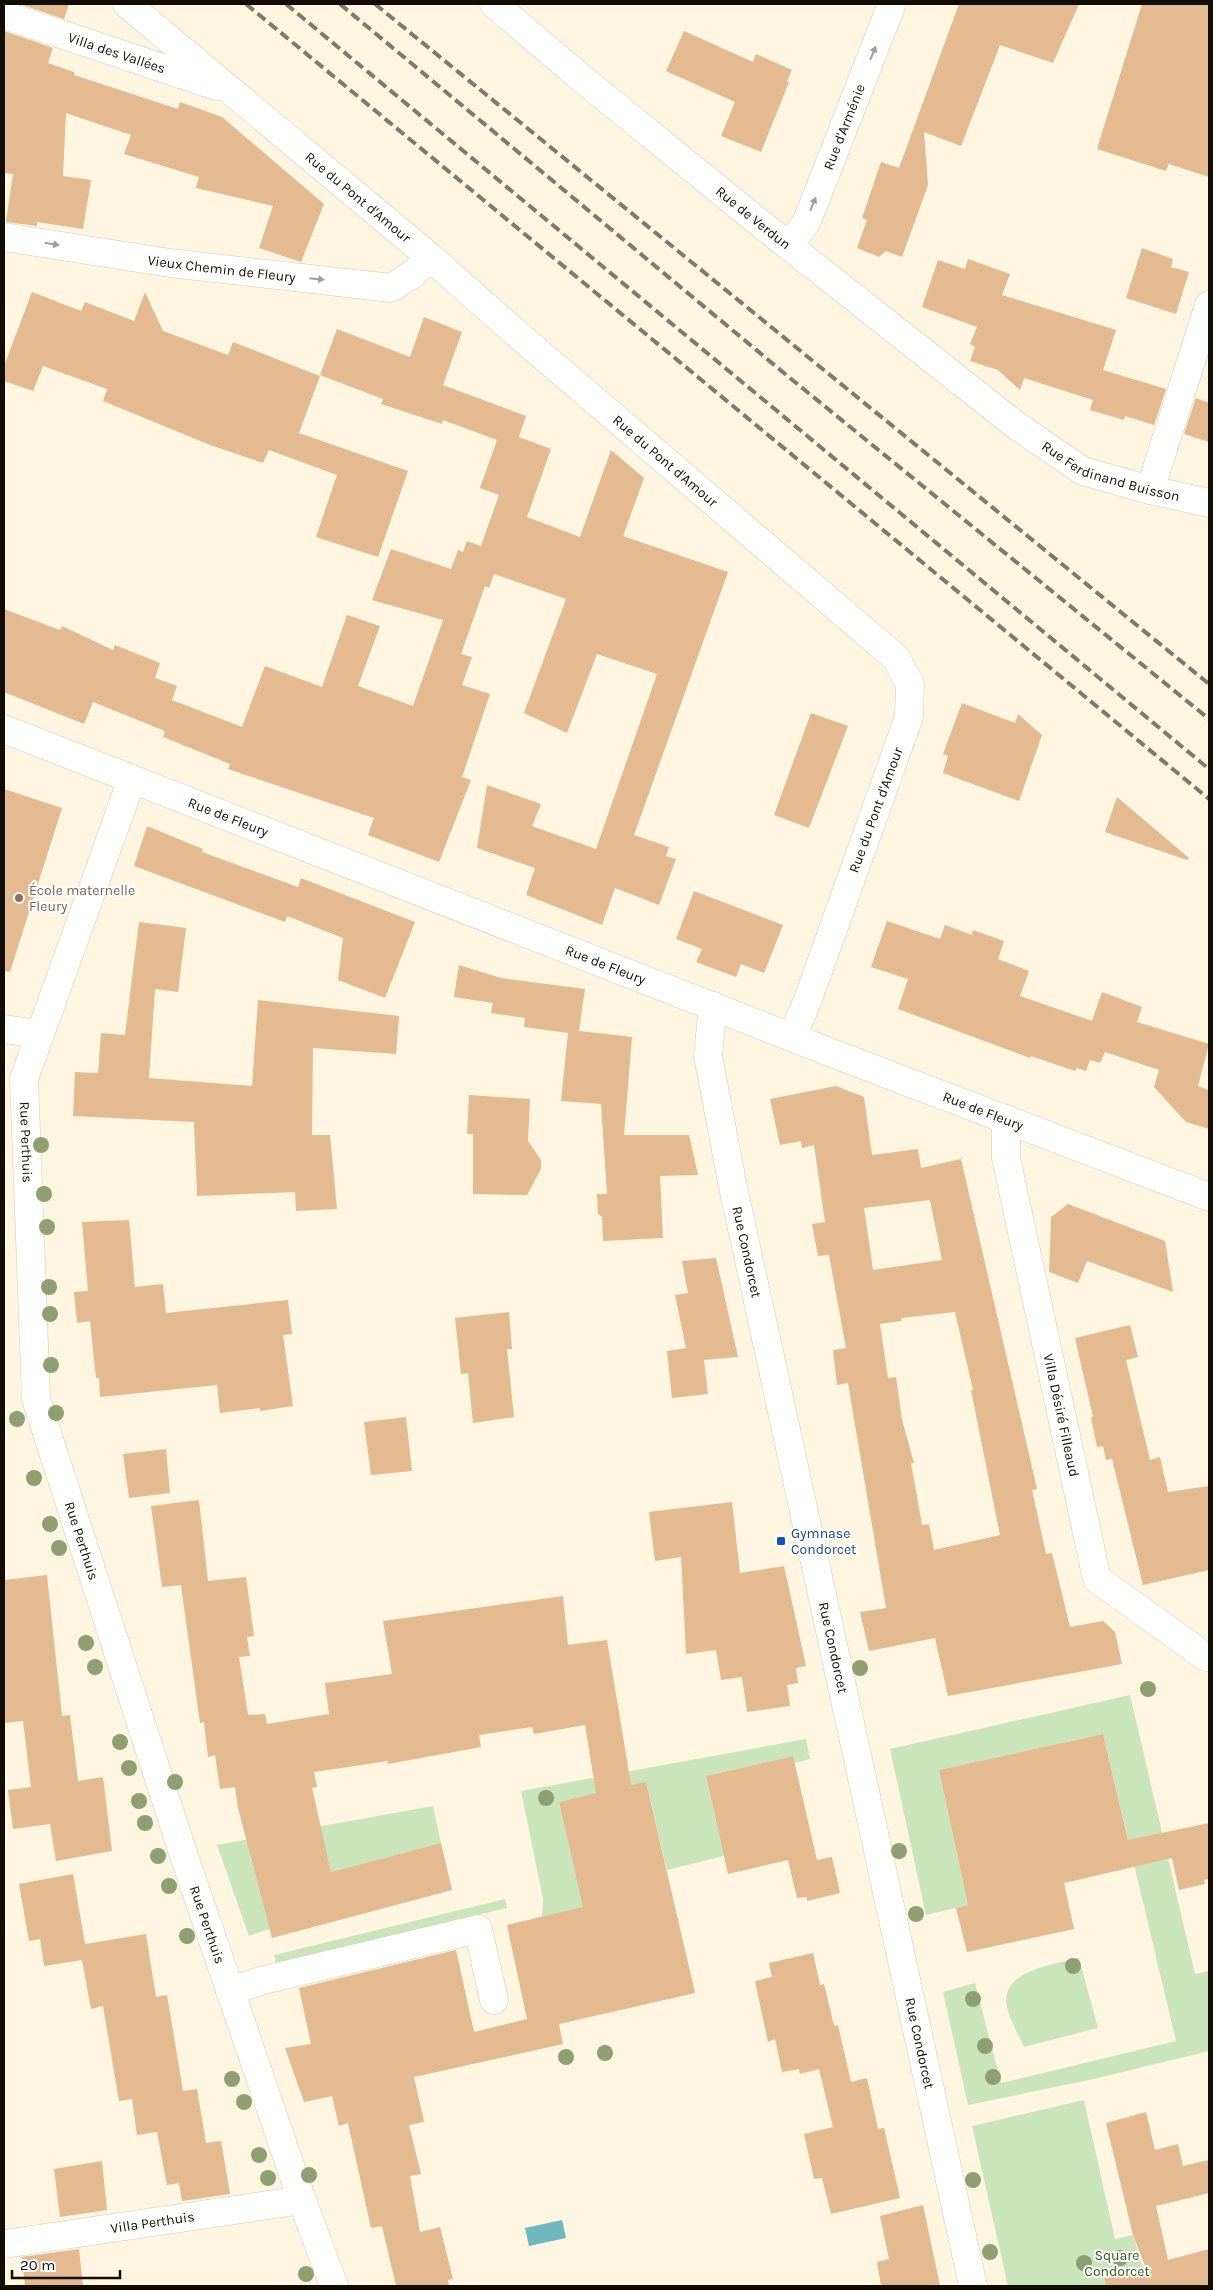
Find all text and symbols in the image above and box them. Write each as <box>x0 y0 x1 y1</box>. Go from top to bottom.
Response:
street label: Villa des Vallées <box>66 29 168 77</box>
one-way arrow <box>869 45 877 60</box>
street label: Rue d'Arménie <box>819 81 868 172</box>
street label: Rue du Pont d'Amour <box>302 148 415 247</box>
street label: Rue de Verdun <box>712 182 794 253</box>
one-way arrow <box>809 196 817 211</box>
one-way arrow <box>44 241 60 249</box>
street label: Vieux Chemin de Fleury <box>146 251 297 286</box>
one-way arrow <box>309 275 325 283</box>
street label: Rue du Pont d'Amour <box>609 411 722 511</box>
street label: Rue Ferdinand Buisson <box>1039 437 1181 505</box>
street label: Rue du Pont d'Amour <box>845 744 907 875</box>
street label: Rue de Fleury <box>186 793 272 840</box>
place label: École maternelle Fleury <box>29 881 135 915</box>
marker: École maternelle Fleury <box>13 892 25 904</box>
street label: Rue de Fleury <box>563 941 649 988</box>
street label: Rue de Fleury <box>940 1088 1026 1134</box>
street label: Rue Perthuis <box>16 1101 36 1183</box>
street label: Rue Condorcet <box>729 1205 765 1299</box>
street label: Villa Désiré Filleaud <box>1040 1352 1083 1478</box>
street label: Rue Perthuis <box>61 1499 103 1582</box>
place label: Gymnase Condorcet <box>791 1525 856 1558</box>
marker: Gymnase Condorcet <box>775 1535 787 1547</box>
street label: Rue Condorcet <box>815 1600 852 1695</box>
street label: Rue Perthuis <box>186 1883 229 1966</box>
street label: Rue Condorcet <box>902 1996 938 2090</box>
street label: Villa Perthuis <box>109 2207 196 2237</box>
park label: Square Condorcet <box>1084 2247 1150 2280</box>
scale bar <box>12 2248 120 2280</box>
text: 20 m <box>20 2256 55 2274</box>

